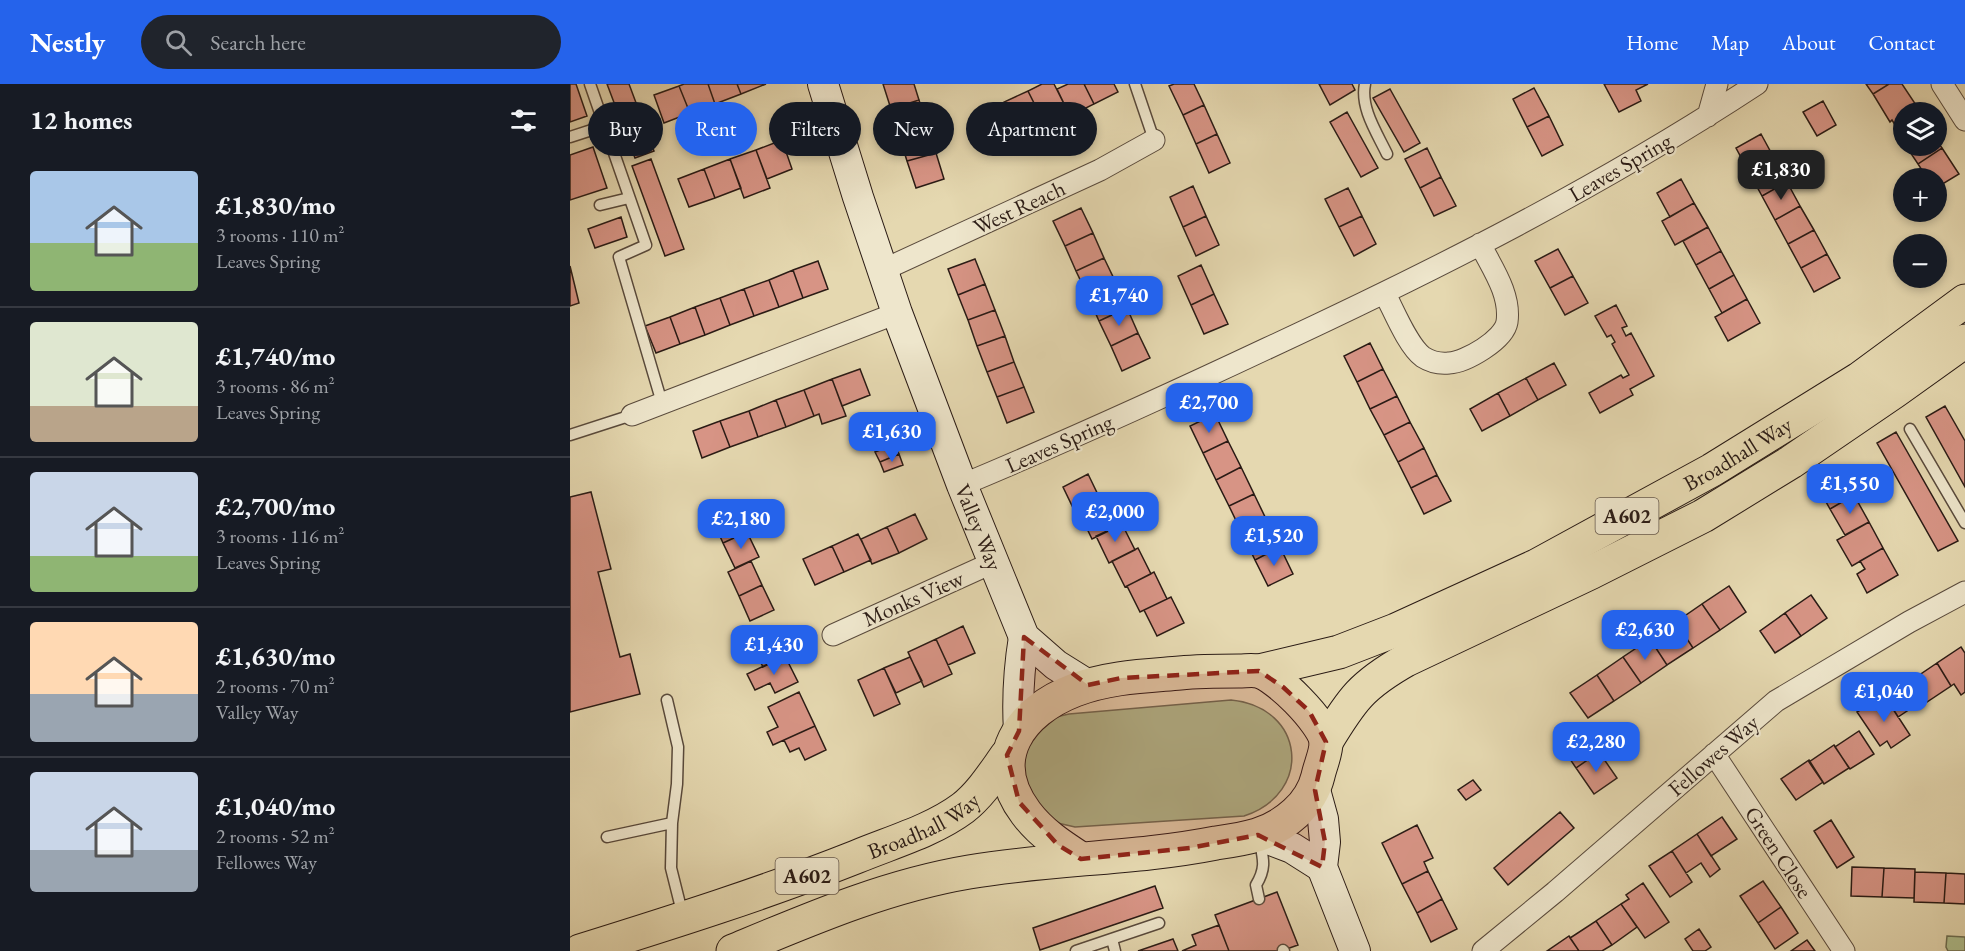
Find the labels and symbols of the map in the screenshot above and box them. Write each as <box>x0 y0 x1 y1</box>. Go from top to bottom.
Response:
street label: Leaves Spring <box>1563 126 1677 209</box>
pin: £1,830 <box>1732 150 1830 201</box>
street label: West Reach <box>969 174 1070 241</box>
pin: £1,740 <box>1070 276 1168 327</box>
pin: £2,700 <box>1160 383 1258 434</box>
street label: Leaves Spring <box>1001 407 1118 480</box>
street label: Broadhall Way <box>1678 410 1798 498</box>
pin: £1,630 <box>843 412 941 463</box>
pin: £1,550 <box>1801 464 1899 515</box>
street label: Valley Way <box>948 480 1009 575</box>
pin: £2,000 <box>1066 492 1164 543</box>
road number: A602 <box>1596 498 1658 534</box>
pin: £2,180 <box>692 499 790 550</box>
pin: £1,520 <box>1225 516 1323 567</box>
street label: Monks View <box>858 563 969 633</box>
pin: £2,630 <box>1596 610 1694 661</box>
pin: £1,430 <box>725 625 823 676</box>
pin: £1,040 <box>1835 672 1933 723</box>
street label: Fellowes Way <box>1662 708 1765 803</box>
pin: £2,280 <box>1547 722 1645 773</box>
street label: Broadhall Way <box>863 786 987 866</box>
street label: Green Close <box>1738 801 1819 904</box>
road number: A602 <box>776 858 838 894</box>

